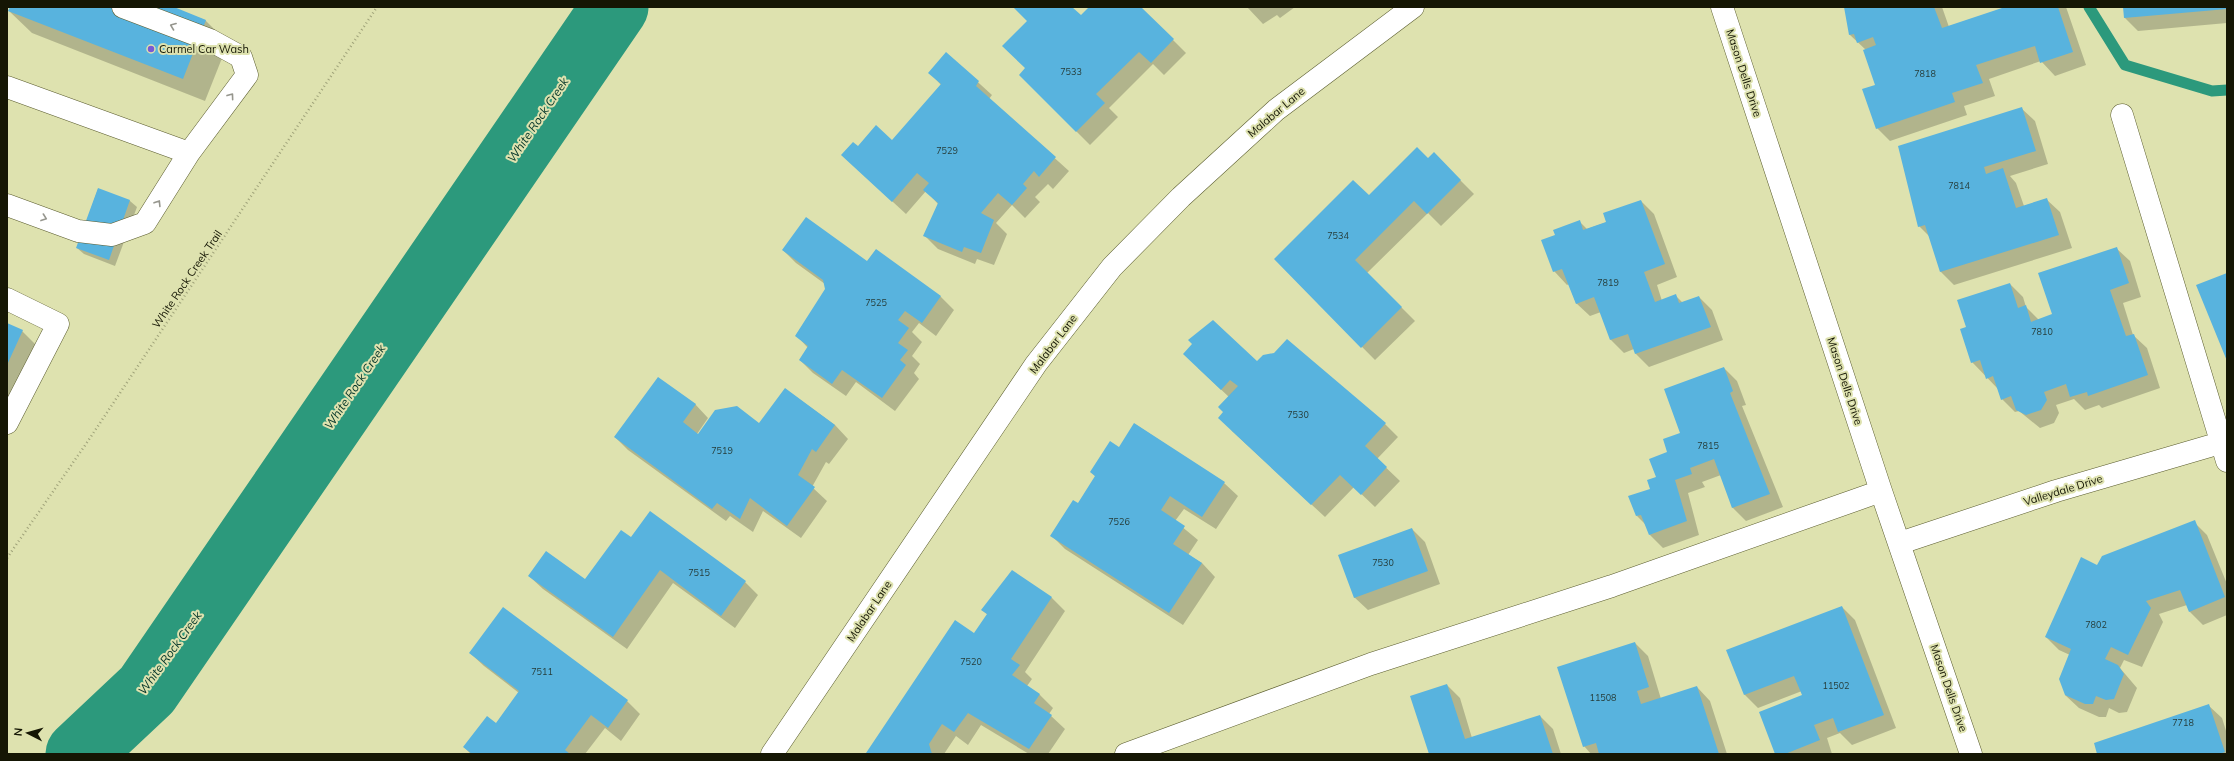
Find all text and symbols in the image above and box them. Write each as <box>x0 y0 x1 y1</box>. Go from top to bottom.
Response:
one-way arrow <box>170 23 177 31</box>
street label: Mason Dells Drive <box>1723 27 1765 119</box>
place label: Carmel Car Wash <box>159 42 249 56</box>
marker: Carmel Car Wash <box>146 44 156 54</box>
house number: 7533 <box>1060 66 1082 77</box>
house number: 7818 <box>1914 68 1936 79</box>
water label: White Rock Creek <box>504 74 572 165</box>
street label: Malabar Lane <box>1245 84 1307 140</box>
one-way arrow <box>226 93 233 100</box>
house number: 7529 <box>936 145 958 156</box>
house number: 7814 <box>1948 180 1970 191</box>
one-way arrow <box>153 200 161 207</box>
one-way arrow <box>40 214 47 222</box>
street label: White Rock Creek Trail <box>149 227 225 331</box>
house number: 7534 <box>1327 230 1349 241</box>
house number: 7819 <box>1597 277 1619 288</box>
house number: 7525 <box>865 297 887 308</box>
street label: Malabar Lane <box>1026 312 1080 376</box>
house number: 7810 <box>2031 326 2053 337</box>
street label: Mason Dells Drive <box>1824 335 1866 427</box>
water label: White Rock Creek <box>321 341 389 432</box>
house number: 7530 <box>1287 409 1309 420</box>
house number: 7815 <box>1697 440 1719 451</box>
house number: 7519 <box>711 445 733 456</box>
street label: Valleydale Drive <box>2022 471 2104 509</box>
house number: 7526 <box>1108 516 1130 527</box>
house number: 7530 <box>1372 557 1394 568</box>
house number: 7515 <box>688 567 710 578</box>
street label: Malabar Lane <box>844 578 894 644</box>
water label: White Rock Creek <box>134 608 205 697</box>
house number: 7802 <box>2085 619 2107 630</box>
street label: Mason Dells Drive <box>1927 642 1971 734</box>
house number: 7520 <box>960 656 982 667</box>
house number: 7511 <box>531 666 553 677</box>
house number: 11502 <box>1822 680 1850 691</box>
house number: 11508 <box>1589 692 1617 703</box>
north arrow <box>8 713 48 753</box>
house number: 7718 <box>2172 717 2194 728</box>
text: N <box>11 727 25 737</box>

